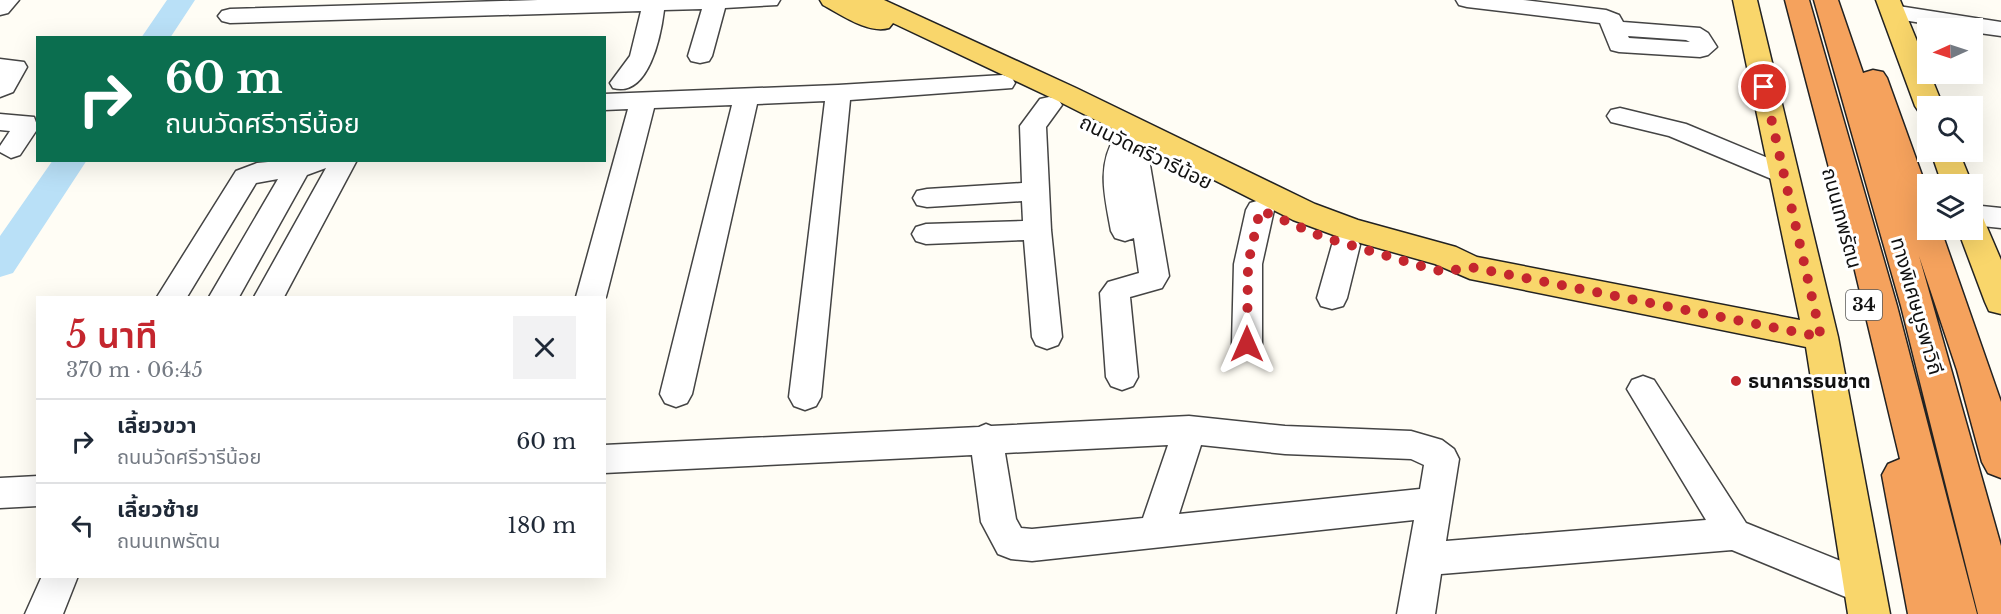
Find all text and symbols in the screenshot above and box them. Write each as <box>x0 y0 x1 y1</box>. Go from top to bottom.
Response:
north arrow <box>1917 18 1983 84</box>
map controls <box>1917 18 1983 240</box>
text: 60 m <box>165 52 283 104</box>
icon: right <box>66 60 144 138</box>
pin <box>1738 61 1789 112</box>
icon: arrive <box>1747 70 1780 103</box>
button: search <box>1917 96 1983 162</box>
text: ถนนวัดศรีวารีน้อย <box>165 107 360 140</box>
street label: ถนนวัดศรีวารีน้อย <box>1076 110 1216 194</box>
street label: ถนนเทพรัตน <box>1817 165 1867 271</box>
button: layers <box>1917 174 1983 240</box>
street label: ทางพิเศษบูรพาวิถี <box>1885 235 1948 378</box>
road number: 34 <box>1846 290 1882 320</box>
position arrow <box>1215 312 1279 376</box>
text: 5 นาที <box>66 313 158 358</box>
button: close <box>513 316 576 379</box>
text: 370 m · 06:45 <box>66 358 203 382</box>
place label: ธนาคารธนชาต <box>1748 369 1871 393</box>
marker: ธนาคารธนชาต <box>1729 374 1743 388</box>
text: เลี้ยวขวา <box>117 412 197 439</box>
icon: right <box>66 425 99 458</box>
text: 60 m <box>516 428 576 455</box>
text: ถนนวัดศรีวารีน้อย <box>117 445 261 469</box>
text: เลี้ยวซ้าย <box>117 496 199 523</box>
icon: left <box>66 509 99 542</box>
text: 180 m <box>507 512 576 539</box>
text: ถนนเทพรัตน <box>117 529 220 553</box>

